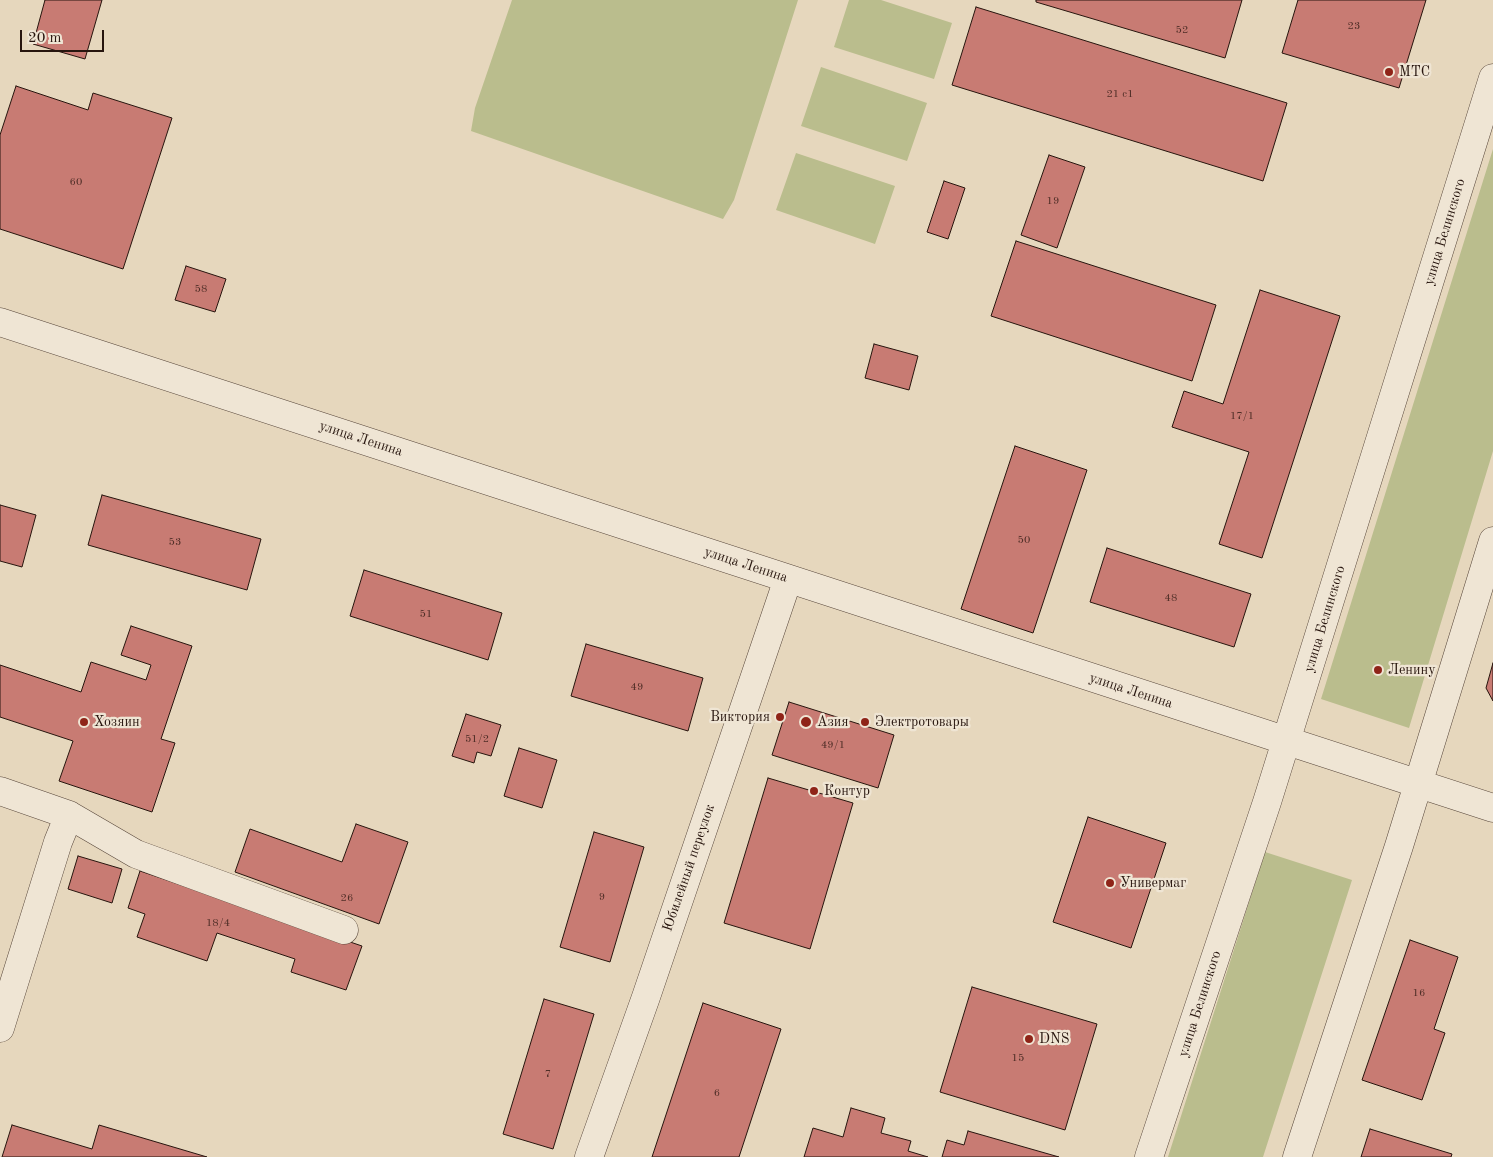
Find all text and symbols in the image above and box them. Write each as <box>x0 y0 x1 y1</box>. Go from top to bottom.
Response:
house number: 23 <box>1348 19 1360 33</box>
scale bar <box>22 20 106 52</box>
house number: 52 <box>1176 23 1188 37</box>
text: 20 m <box>28 31 62 46</box>
place label: МТС <box>1399 64 1430 80</box>
marker: МТС <box>1383 66 1395 78</box>
house number: 21 с1 <box>1106 87 1134 101</box>
house number: 60 <box>70 175 82 189</box>
street label: улица Белинского <box>1421 177 1469 287</box>
house number: 19 <box>1047 194 1059 208</box>
house number: 58 <box>195 282 207 296</box>
house number: 17/1 <box>1230 409 1254 423</box>
street label: улица Ленина <box>317 418 405 460</box>
house number: 50 <box>1018 533 1030 547</box>
house number: 53 <box>169 535 181 549</box>
street label: улица Ленина <box>702 544 790 586</box>
street label: улица Белинского <box>1301 564 1349 674</box>
house number: 48 <box>1165 591 1177 605</box>
house number: 51 <box>420 607 432 621</box>
place label: Ленину <box>1388 662 1436 678</box>
marker: Ленину <box>1372 664 1384 676</box>
street label: улица Ленина <box>1087 670 1175 712</box>
house number: 49 <box>631 680 643 694</box>
place label: Виктория <box>710 709 770 725</box>
marker: Виктория <box>774 711 786 723</box>
place label: Хозяин <box>94 714 140 730</box>
place label: Азия <box>817 714 849 730</box>
place label: Электротовары <box>875 714 969 730</box>
marker: Азия <box>799 715 813 729</box>
marker: Хозяин <box>78 716 90 728</box>
marker: Электротовары <box>859 716 871 728</box>
house number: 51/2 <box>465 732 489 746</box>
house number: 49/1 <box>821 738 845 752</box>
place label: Контур <box>824 783 870 799</box>
marker: Контур <box>808 785 820 797</box>
street label: Юбилейный переулок <box>659 802 719 934</box>
place label: Универмаг <box>1120 875 1186 891</box>
marker: Универмаг <box>1104 877 1116 889</box>
house number: 9 <box>599 890 605 904</box>
house number: 26 <box>341 891 353 905</box>
house number: 18/4 <box>206 916 230 930</box>
street label: улица Белинского <box>1175 949 1225 1059</box>
house number: 16 <box>1413 986 1425 1000</box>
place label: DNS <box>1039 1031 1069 1047</box>
marker: DNS <box>1023 1033 1035 1045</box>
house number: 15 <box>1012 1051 1024 1065</box>
house number: 7 <box>545 1067 551 1081</box>
house number: 6 <box>714 1086 720 1100</box>

